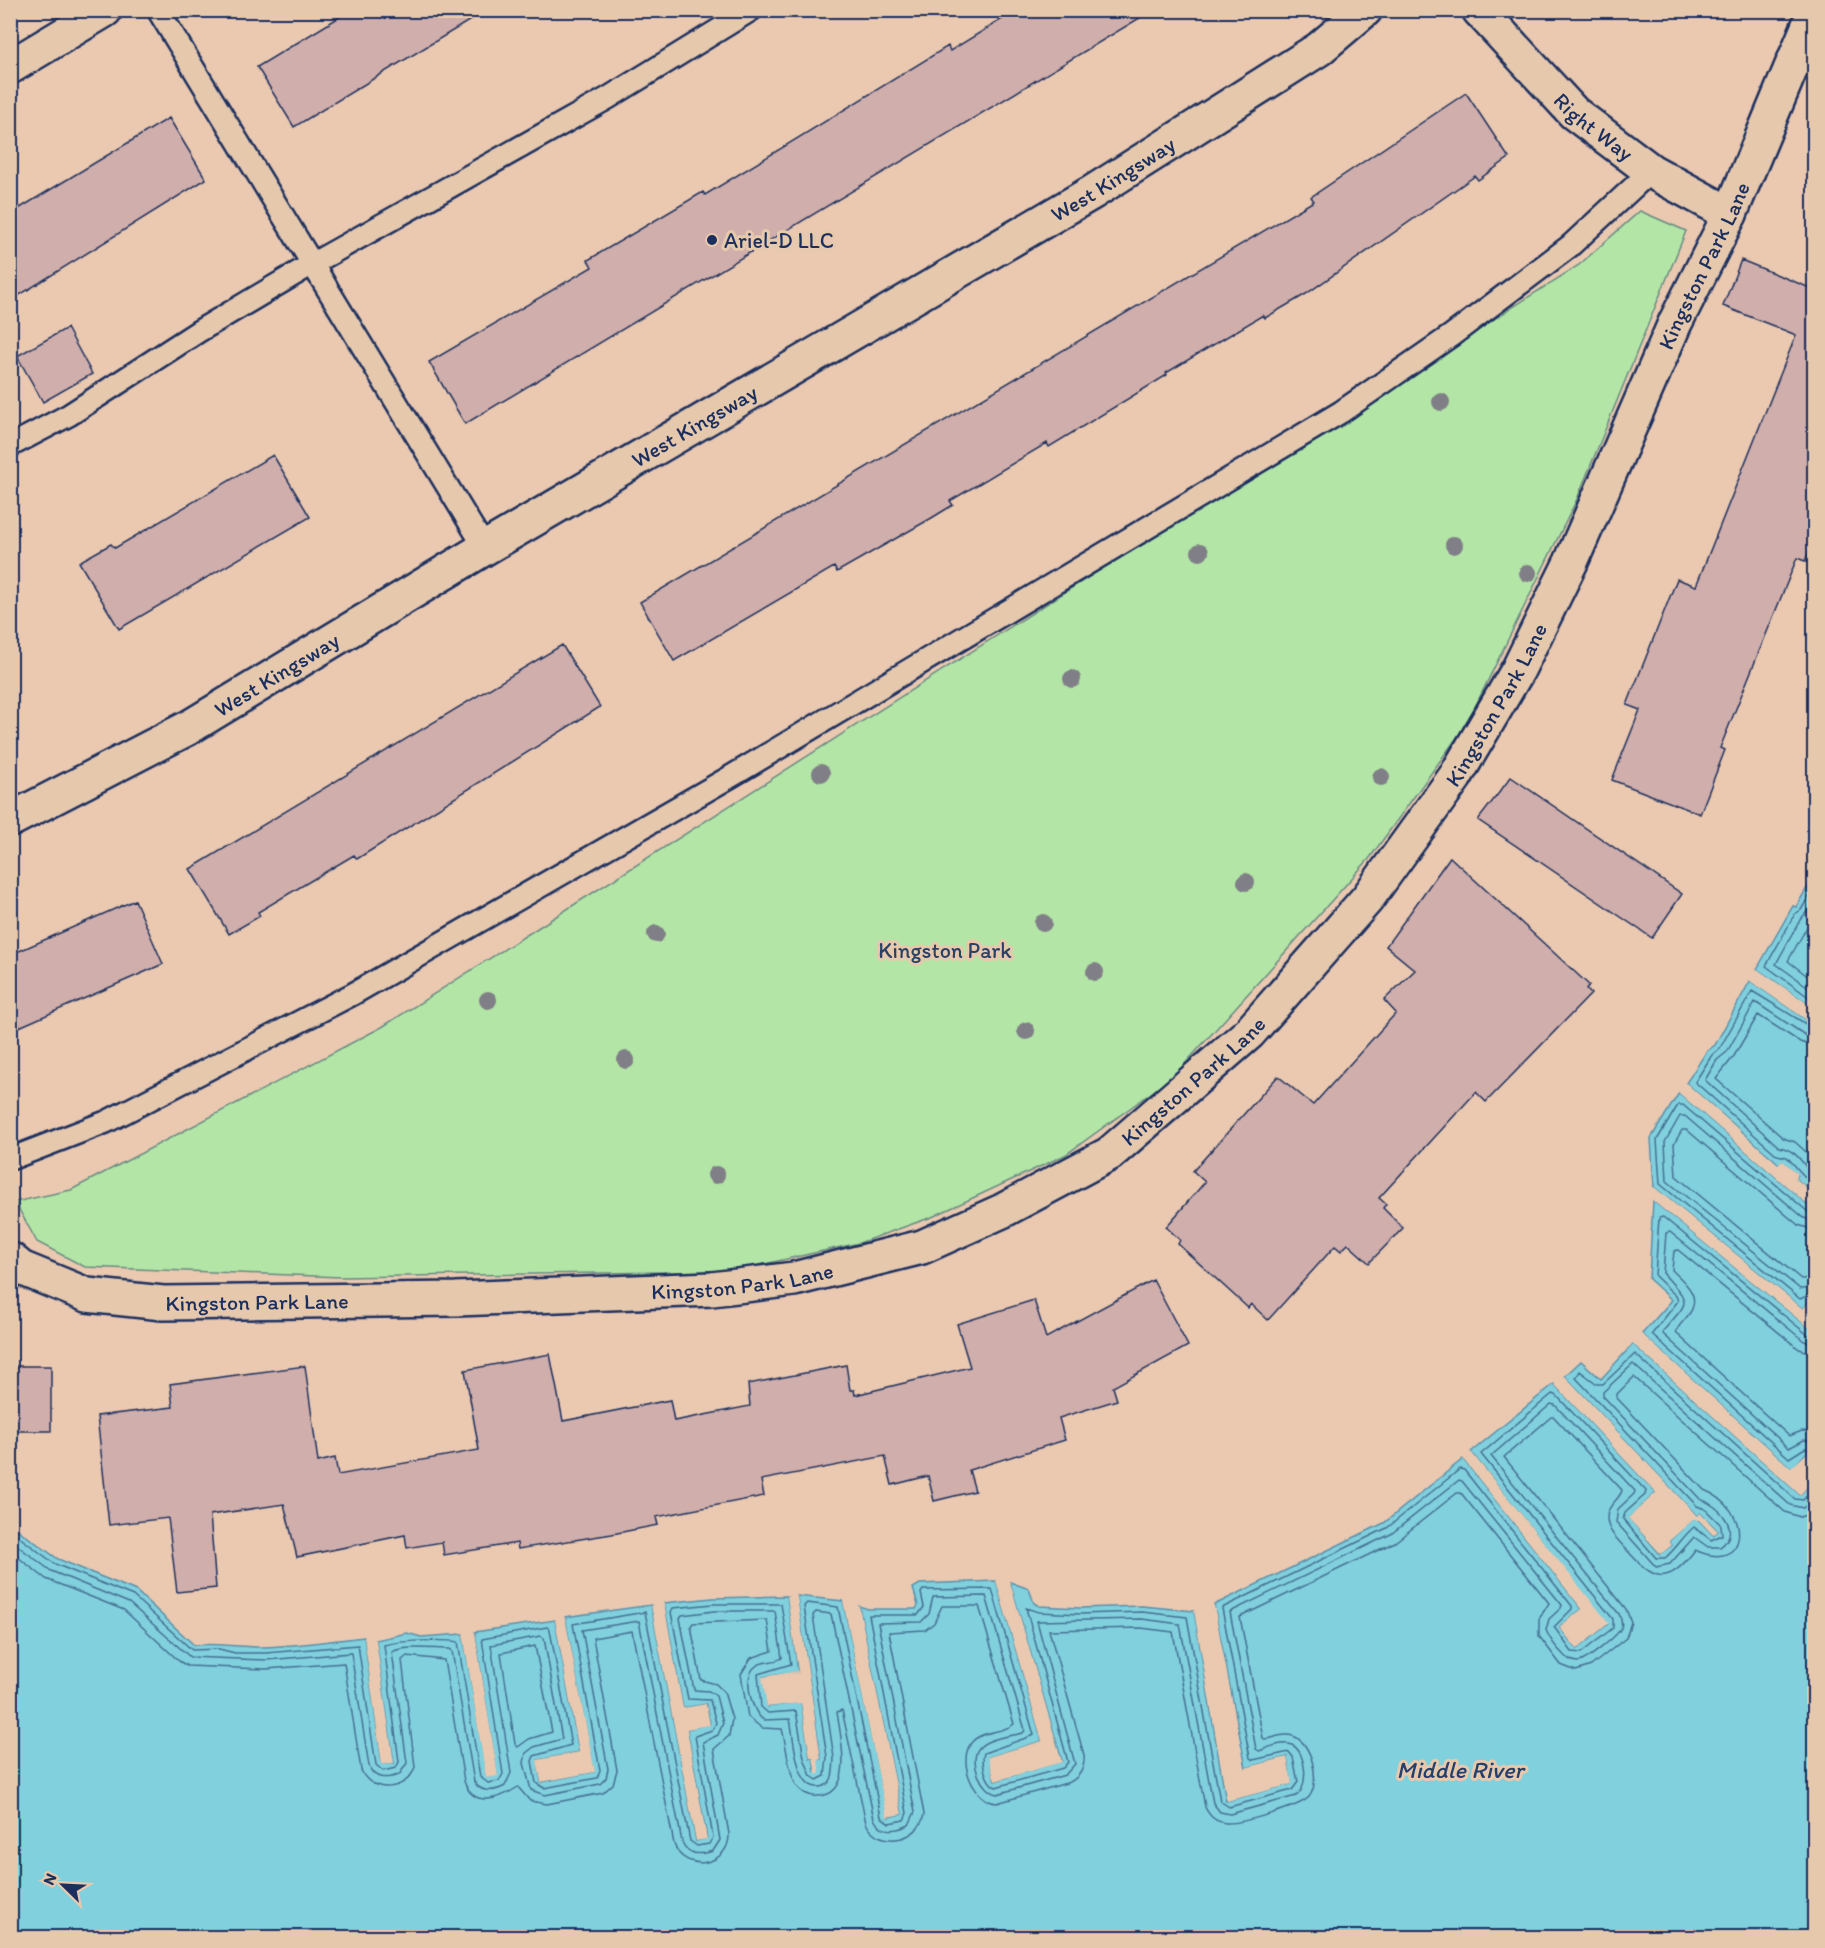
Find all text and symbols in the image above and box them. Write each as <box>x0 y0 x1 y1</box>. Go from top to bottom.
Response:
street label: Right Way <box>1548 87 1640 167</box>
street label: West Kingsway <box>1046 130 1181 227</box>
street label: Kingston Park Lane <box>1652 178 1755 354</box>
place label: Ariel-D LLC <box>724 227 834 254</box>
marker: Ariel-D LLC <box>705 233 719 247</box>
street label: West Kingsway <box>626 378 762 473</box>
street label: Kingston Park Lane <box>1439 618 1552 792</box>
street label: West Kingsway <box>209 626 345 722</box>
park label: Kingston Park <box>878 937 1012 964</box>
street label: Kingston Park Lane <box>1115 1011 1271 1151</box>
street label: Kingston Park Lane <box>651 1256 836 1305</box>
street label: Kingston Park Lane <box>165 1287 349 1316</box>
water label: Middle River <box>1397 1755 1526 1784</box>
north arrow <box>33 1855 93 1915</box>
text: N <box>39 1870 61 1888</box>

